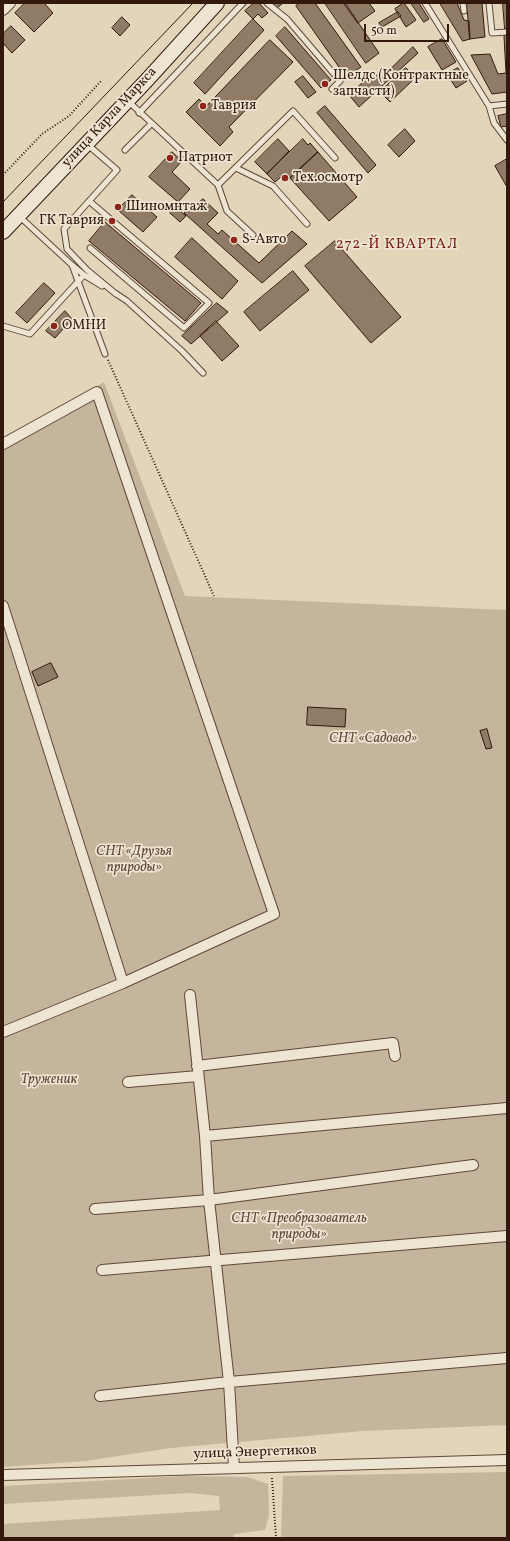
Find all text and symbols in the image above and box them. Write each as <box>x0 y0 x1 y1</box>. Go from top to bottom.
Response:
scale bar <box>366 16 451 42</box>
text: 50 m <box>371 23 397 39</box>
street label: улица Карла Маркса <box>59 64 161 172</box>
place label: Шелдс (Контрактные запчасти) <box>333 68 469 100</box>
marker: Шелдс (Контрактные запчасти) <box>320 79 330 89</box>
place label: Таврия <box>211 98 256 114</box>
marker: Таврия <box>198 101 208 111</box>
place label: Патриот <box>178 150 233 166</box>
marker: Патриот <box>165 153 175 163</box>
place label: Тех.осмотр <box>293 170 363 186</box>
marker: Тех.осмотр <box>280 173 290 183</box>
place label: Шиномнтаж <box>126 199 207 215</box>
marker: Шиномнтаж <box>113 202 123 212</box>
place label: ГК Таврия <box>39 213 104 229</box>
marker: ГК Таврия <box>107 216 117 226</box>
place label: S-Авто <box>242 232 287 248</box>
marker: S-Авто <box>229 235 239 245</box>
district label: 272-Й КВАРТАЛ <box>336 236 458 254</box>
place label: ОМНИ <box>62 318 106 334</box>
marker: ОМНИ <box>49 321 59 331</box>
park label: СНТ «Садовод» <box>329 731 417 747</box>
park label: СНТ «Друзья природы» <box>96 844 172 876</box>
park label: Труженик <box>21 1072 77 1088</box>
park label: СНТ «Преобразователь природы» <box>231 1211 367 1244</box>
street label: улица Энергетиков <box>193 1442 317 1464</box>

